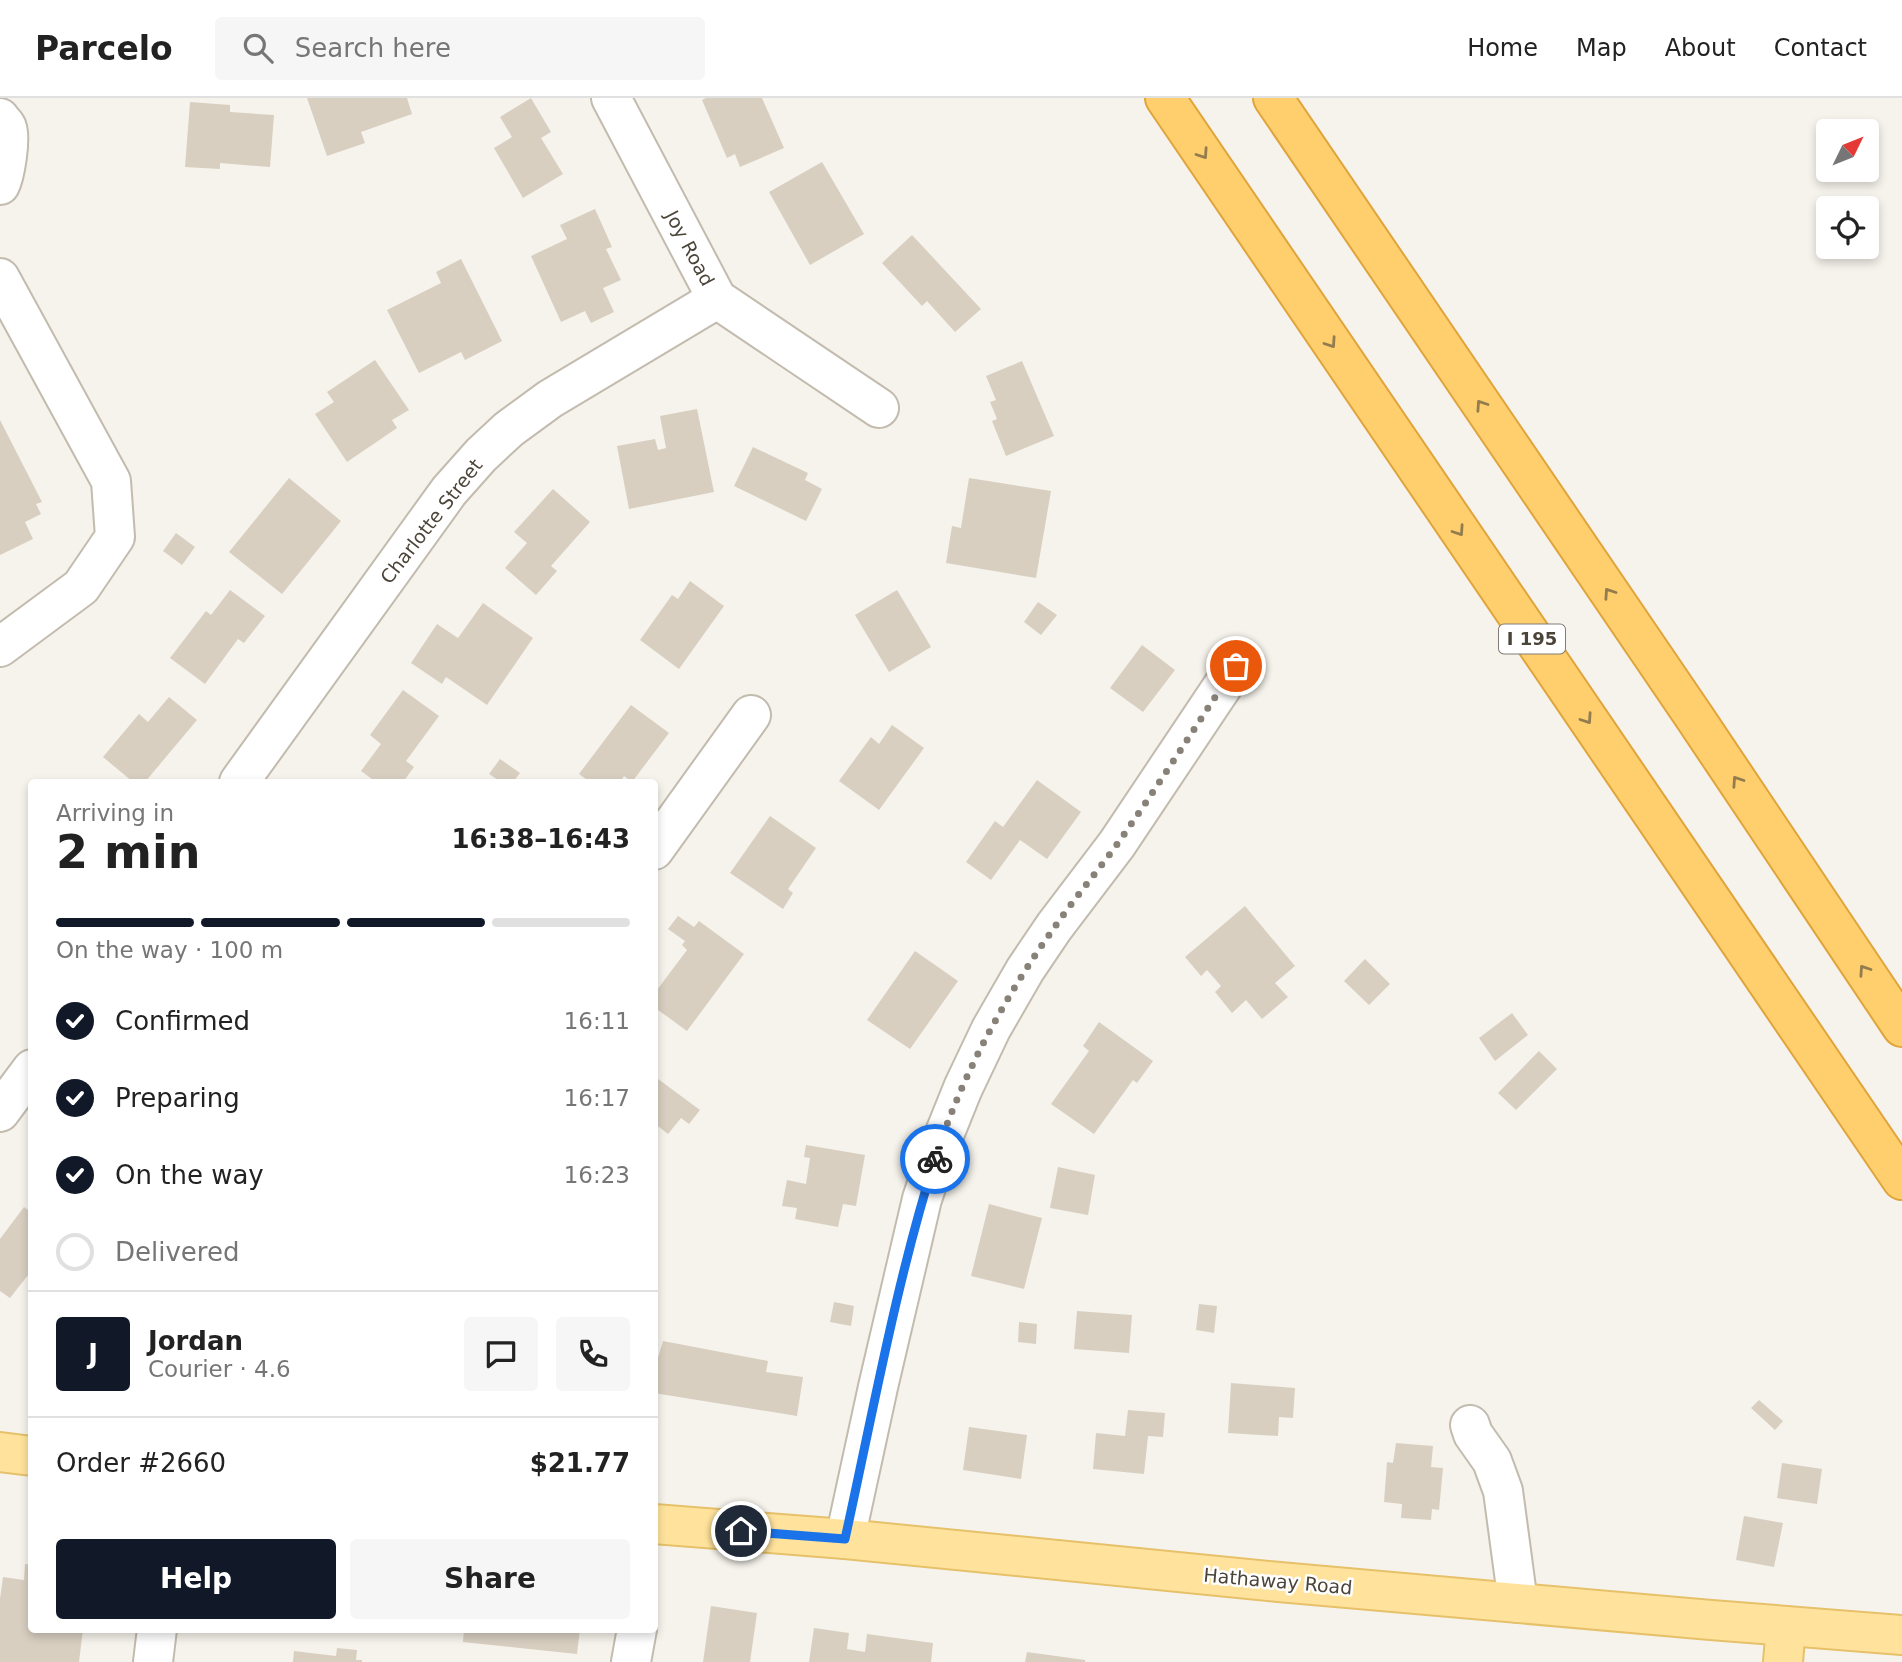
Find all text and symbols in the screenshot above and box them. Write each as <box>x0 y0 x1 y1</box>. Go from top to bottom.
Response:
search box <box>215 17 705 80</box>
text: Parcelo <box>35 29 173 68</box>
icon: search <box>239 29 277 67</box>
text: Search here <box>295 33 451 63</box>
text: Home <box>1467 34 1538 62</box>
text: Map <box>1576 34 1627 62</box>
text: About <box>1665 34 1736 62</box>
text: Contact <box>1774 34 1867 62</box>
north arrow <box>1816 119 1880 182</box>
map controls <box>1816 119 1879 259</box>
one-way arrow <box>1195 147 1208 160</box>
button: locate <box>1816 196 1879 259</box>
street label: Joy Road <box>661 206 719 289</box>
one-way arrow <box>1323 335 1335 348</box>
one-way arrow <box>1477 400 1489 413</box>
street label: Charlotte Street <box>376 454 486 588</box>
one-way arrow <box>1450 523 1463 536</box>
one-way arrow <box>1605 588 1617 601</box>
road number: I 195 <box>1499 624 1565 654</box>
pin <box>1206 636 1266 696</box>
icon: bag <box>1217 647 1255 685</box>
one-way arrow <box>1579 711 1591 724</box>
one-way arrow <box>1733 776 1745 789</box>
text: Arriving in <box>56 800 174 826</box>
text: 16:38–16:43 <box>451 824 630 854</box>
text: 2 min <box>56 825 200 879</box>
text: On the way · 100 m <box>56 937 283 963</box>
one-way arrow <box>1860 965 1872 978</box>
icon: check <box>56 1002 94 1040</box>
text: Confirmed <box>115 1006 250 1036</box>
text: 16:11 <box>564 1008 630 1034</box>
icon: check <box>56 1079 94 1117</box>
text: Preparing <box>115 1083 240 1113</box>
text: 16:17 <box>564 1085 630 1111</box>
courier <box>900 1124 970 1194</box>
icon: bike <box>916 1140 954 1178</box>
icon: check <box>56 1156 94 1194</box>
text: On the way <box>115 1160 264 1190</box>
text: 16:23 <box>564 1162 630 1188</box>
text: Delivered <box>115 1237 239 1267</box>
button: chat <box>464 1317 538 1391</box>
button: phone <box>556 1317 630 1391</box>
text: Jordan <box>148 1326 243 1356</box>
text: J <box>88 1339 98 1369</box>
text: Courier · 4.6 <box>148 1356 291 1382</box>
text: Order #2660 <box>56 1448 226 1478</box>
text: $21.77 <box>530 1448 630 1478</box>
pin <box>711 1501 771 1561</box>
icon: home <box>722 1512 760 1550</box>
button: Help <box>56 1539 336 1619</box>
button: Share <box>350 1539 630 1619</box>
street label: Hathaway Road <box>1203 1564 1353 1598</box>

